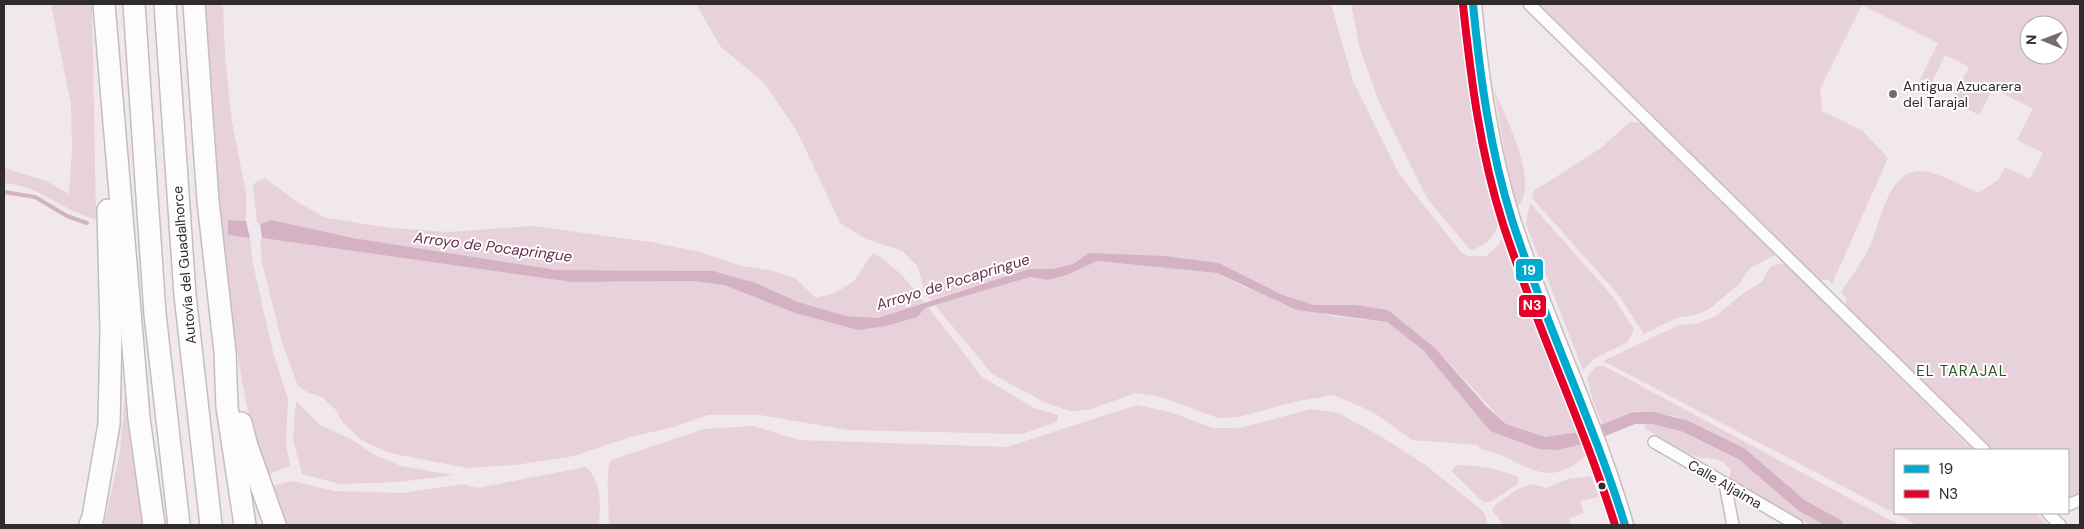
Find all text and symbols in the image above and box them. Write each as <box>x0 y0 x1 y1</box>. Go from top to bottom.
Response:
north arrow <box>2019 15 2069 65</box>
text: N <box>2022 35 2040 45</box>
place label: Antigua Azucarera del Tarajal <box>1903 77 2021 111</box>
marker: Antigua Azucarera del Tarajal <box>1887 88 1899 100</box>
street label: Autovía del Guadalhorce <box>168 185 200 345</box>
water label: Arroyo de Pocapringue <box>412 227 574 267</box>
water label: Arroyo de Pocapringue <box>873 249 1033 315</box>
line badge: 19 <box>1515 258 1544 282</box>
text: 19 <box>1522 261 1536 279</box>
line badge: N3 <box>1518 294 1547 318</box>
text: N3 <box>1523 296 1541 314</box>
district label: EL TARAJAL <box>1916 361 2008 381</box>
legend <box>1894 449 2069 514</box>
street label: Calle Aljaima <box>1685 456 1765 512</box>
text: 19 <box>1939 459 1953 479</box>
unlabelled marker <box>1597 481 1607 491</box>
text: N3 <box>1939 484 1958 504</box>

